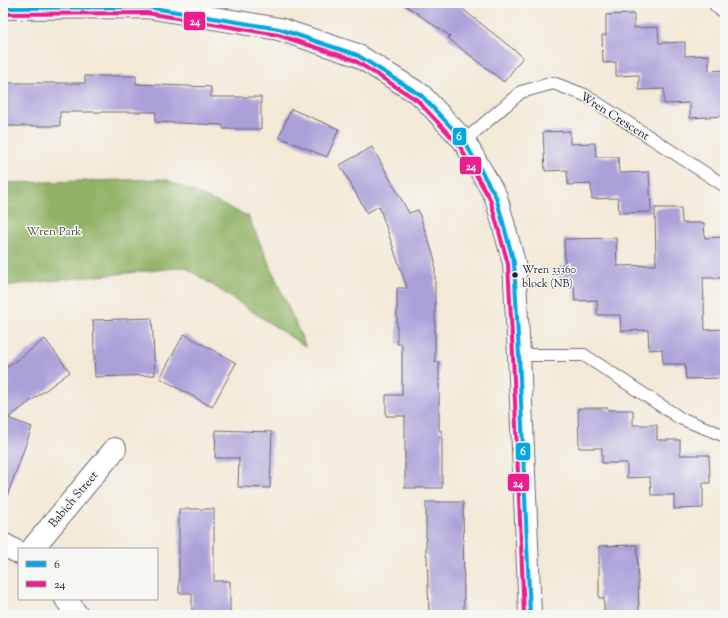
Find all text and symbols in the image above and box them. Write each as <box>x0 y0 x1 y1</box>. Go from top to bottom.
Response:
line badge: 24 <box>183 11 206 31</box>
text: 24 <box>190 14 201 30</box>
street label: Wren Crescent <box>576 88 653 145</box>
line badge: 6 <box>452 127 467 146</box>
text: 6 <box>456 129 462 145</box>
line badge: 24 <box>459 156 482 175</box>
text: 24 <box>466 159 477 175</box>
park label: Wren Park <box>26 223 82 241</box>
place label: Wren 33360 block (NB) <box>522 262 576 292</box>
marker: Wren 33360 block (NB) <box>510 270 520 280</box>
line badge: 6 <box>515 442 531 461</box>
text: 6 <box>520 444 526 460</box>
street label: Babich Street <box>45 467 103 532</box>
line badge: 24 <box>507 473 530 492</box>
text: 24 <box>513 476 524 492</box>
legend <box>18 548 158 600</box>
text: 6 <box>54 556 60 574</box>
text: 24 <box>54 576 66 594</box>

